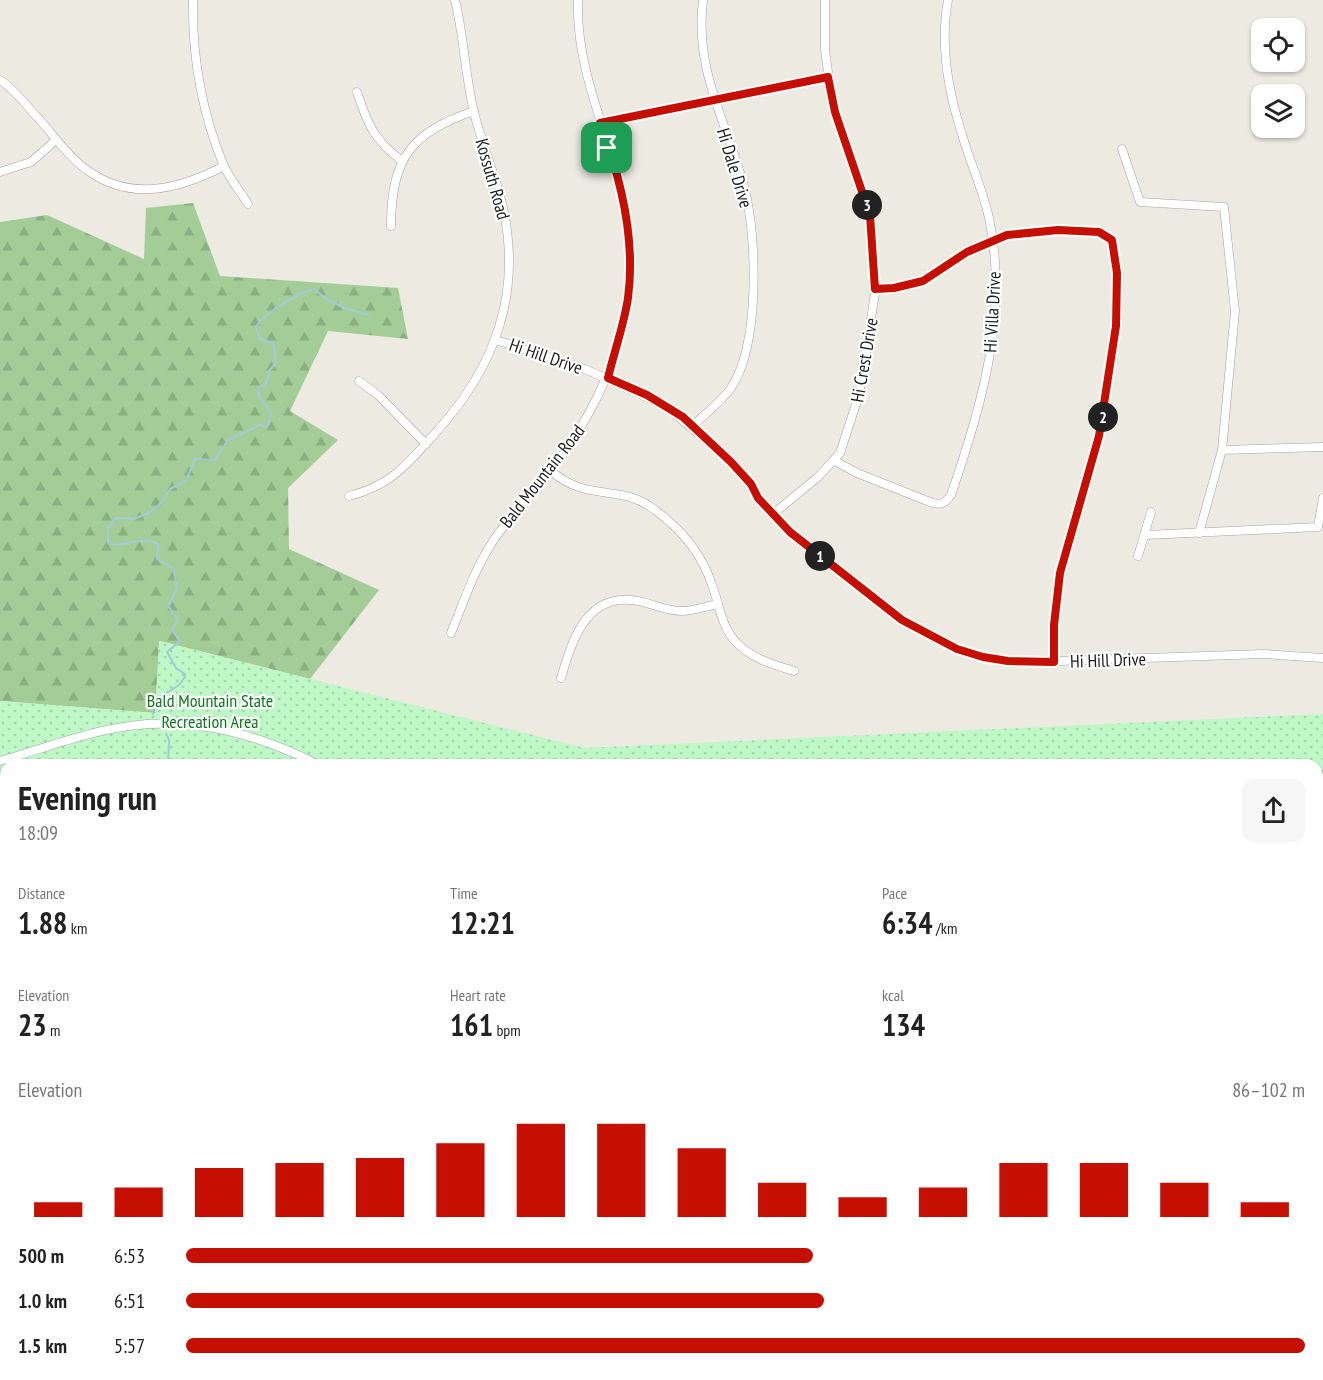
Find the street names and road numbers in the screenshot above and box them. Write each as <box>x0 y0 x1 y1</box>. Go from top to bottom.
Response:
street label: Hi Dale Drive <box>712 125 758 211</box>
street label: Kossuth Road <box>470 136 516 222</box>
street label: Hi Villa Drive <box>978 271 1006 353</box>
street label: Hi Crest Drive <box>845 316 883 404</box>
street label: Hi Hill Drive <box>506 333 586 379</box>
street label: Bald Mountain Road <box>494 420 590 532</box>
street label: Hi Hill Drive <box>1070 647 1146 673</box>

